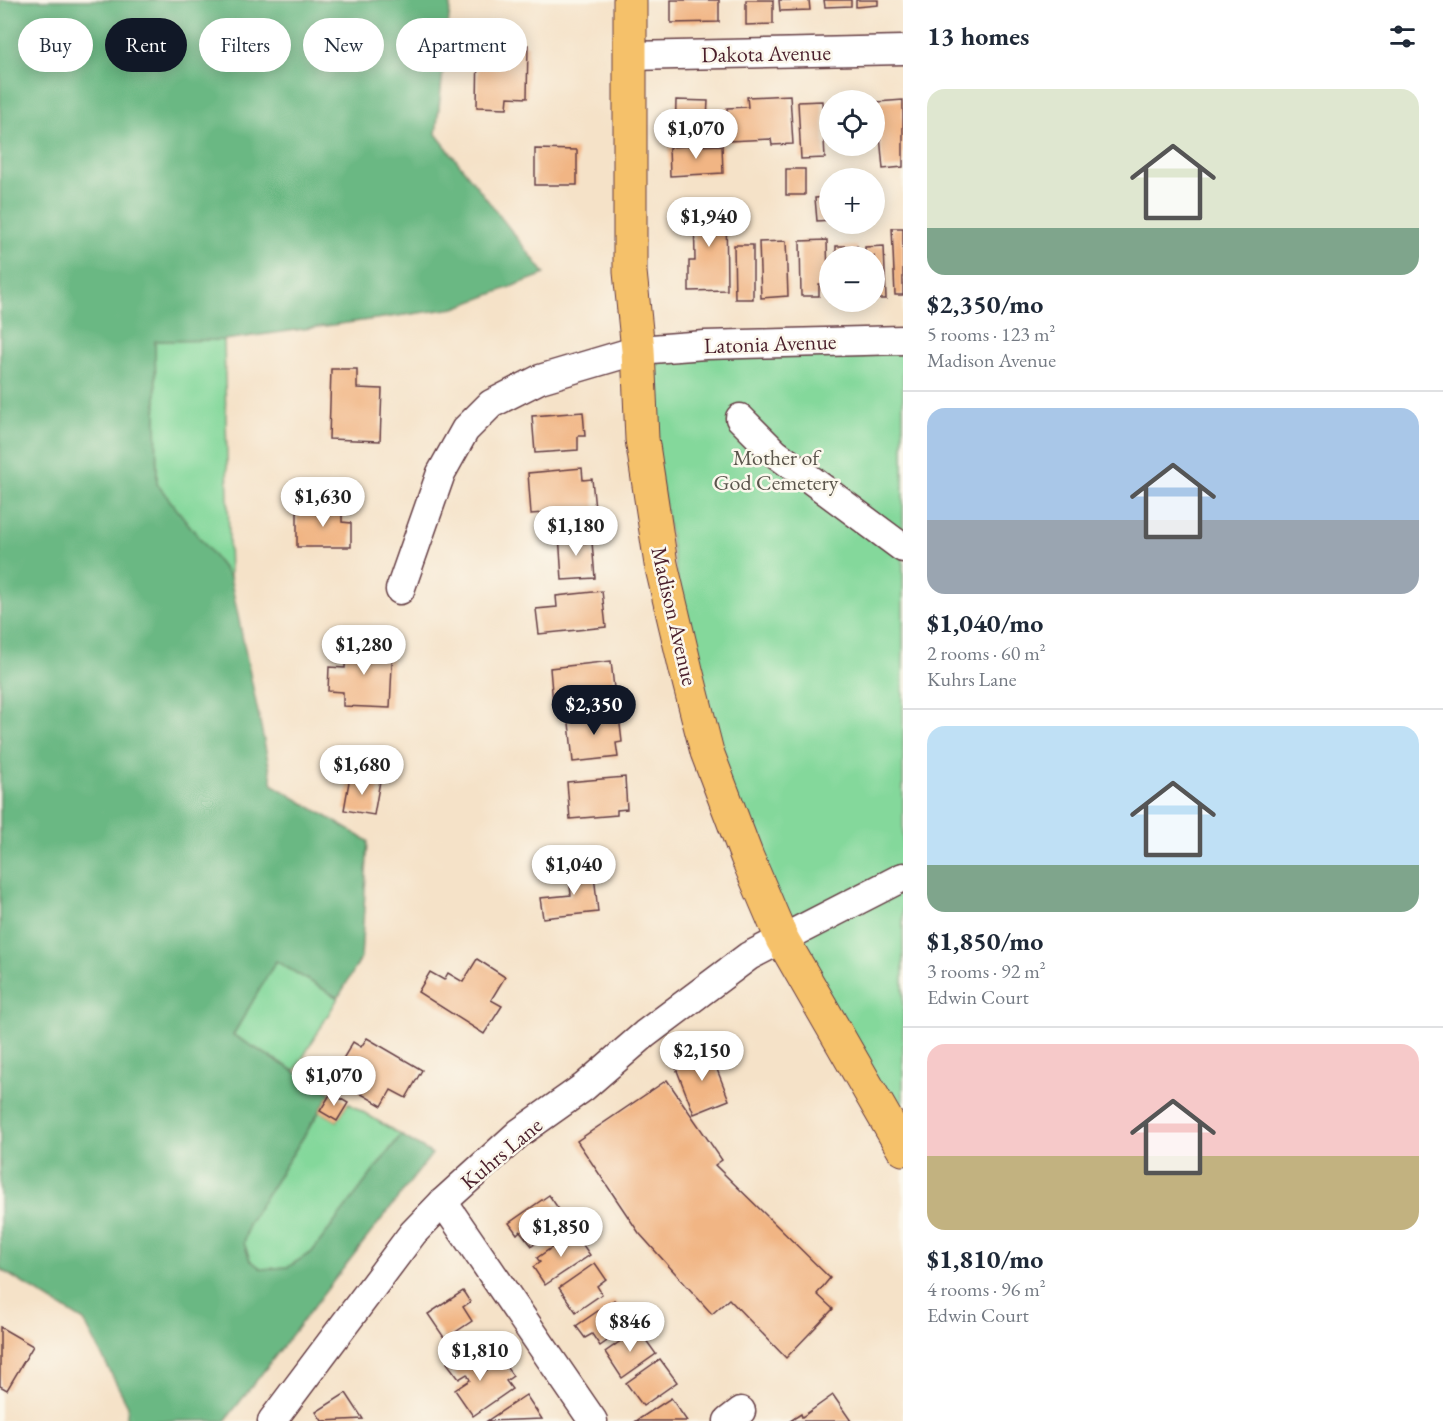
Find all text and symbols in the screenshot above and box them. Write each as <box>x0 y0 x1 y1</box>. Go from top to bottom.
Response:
chip: Buy <box>18 18 93 72</box>
chip: Rent <box>105 18 187 72</box>
chip: Filters <box>199 18 291 72</box>
chip: New <box>303 18 384 72</box>
chip: Apartment <box>396 18 527 72</box>
text: 13 homes <box>927 19 1029 53</box>
icon: filters <box>1386 20 1419 53</box>
street label: Dakota Avenue <box>701 38 832 69</box>
map controls <box>819 90 885 312</box>
button: locate <box>819 90 885 156</box>
pin: $1,070 <box>647 109 745 160</box>
text: $1,070 <box>668 115 724 141</box>
icon: home <box>1119 128 1227 236</box>
button: + <box>819 168 885 234</box>
pin: $1,940 <box>660 197 758 248</box>
text: $1,940 <box>681 203 737 229</box>
button: − <box>819 246 885 312</box>
text: $2,350/mo <box>927 287 1043 321</box>
text: 5 rooms · 123 m² <box>927 321 1055 347</box>
street label: Latonia Avenue <box>703 327 837 360</box>
text: Madison Avenue <box>927 347 1056 373</box>
park label: Mother of God Cemetery <box>714 443 839 497</box>
icon: home <box>1119 447 1227 555</box>
pin: $1,630 <box>274 477 372 528</box>
text: $1,630 <box>295 483 351 509</box>
pin: $1,180 <box>527 506 625 557</box>
text: $1,180 <box>548 512 604 538</box>
street label: Madison Avenue <box>644 544 705 689</box>
text: $1,040/mo <box>927 606 1043 640</box>
pin: $1,280 <box>315 625 413 676</box>
text: $1,280 <box>336 631 392 657</box>
text: 2 rooms · 60 m² <box>927 640 1046 666</box>
text: Kuhrs Lane <box>927 666 1017 692</box>
pin: $2,350 <box>545 685 643 736</box>
text: $2,350 <box>566 691 622 717</box>
pin: $1,680 <box>313 745 411 796</box>
text: $1,680 <box>334 751 390 777</box>
icon: home <box>1119 765 1227 873</box>
pin: $1,040 <box>525 845 623 896</box>
text: $1,040 <box>546 851 602 877</box>
text: $1,850/mo <box>927 924 1043 958</box>
text: 3 rooms · 92 m² <box>927 958 1046 984</box>
text: Edwin Court <box>927 984 1029 1010</box>
pin: $2,150 <box>653 1031 751 1082</box>
text: $2,150 <box>674 1037 730 1063</box>
pin: $1,070 <box>285 1056 383 1107</box>
text: $1,070 <box>306 1062 362 1088</box>
icon: home <box>1119 1083 1227 1191</box>
street label: Kuhrs Lane <box>454 1110 549 1196</box>
pin: $1,850 <box>512 1207 610 1258</box>
text: $1,850 <box>533 1213 589 1239</box>
text: $1,810/mo <box>927 1242 1043 1276</box>
text: 4 rooms · 96 m² <box>927 1276 1046 1302</box>
pin: $846 <box>594 1302 666 1353</box>
text: Edwin Court <box>927 1302 1029 1328</box>
text: $846 <box>610 1308 650 1334</box>
pin: $1,810 <box>431 1331 529 1382</box>
text: $1,810 <box>452 1337 508 1363</box>

